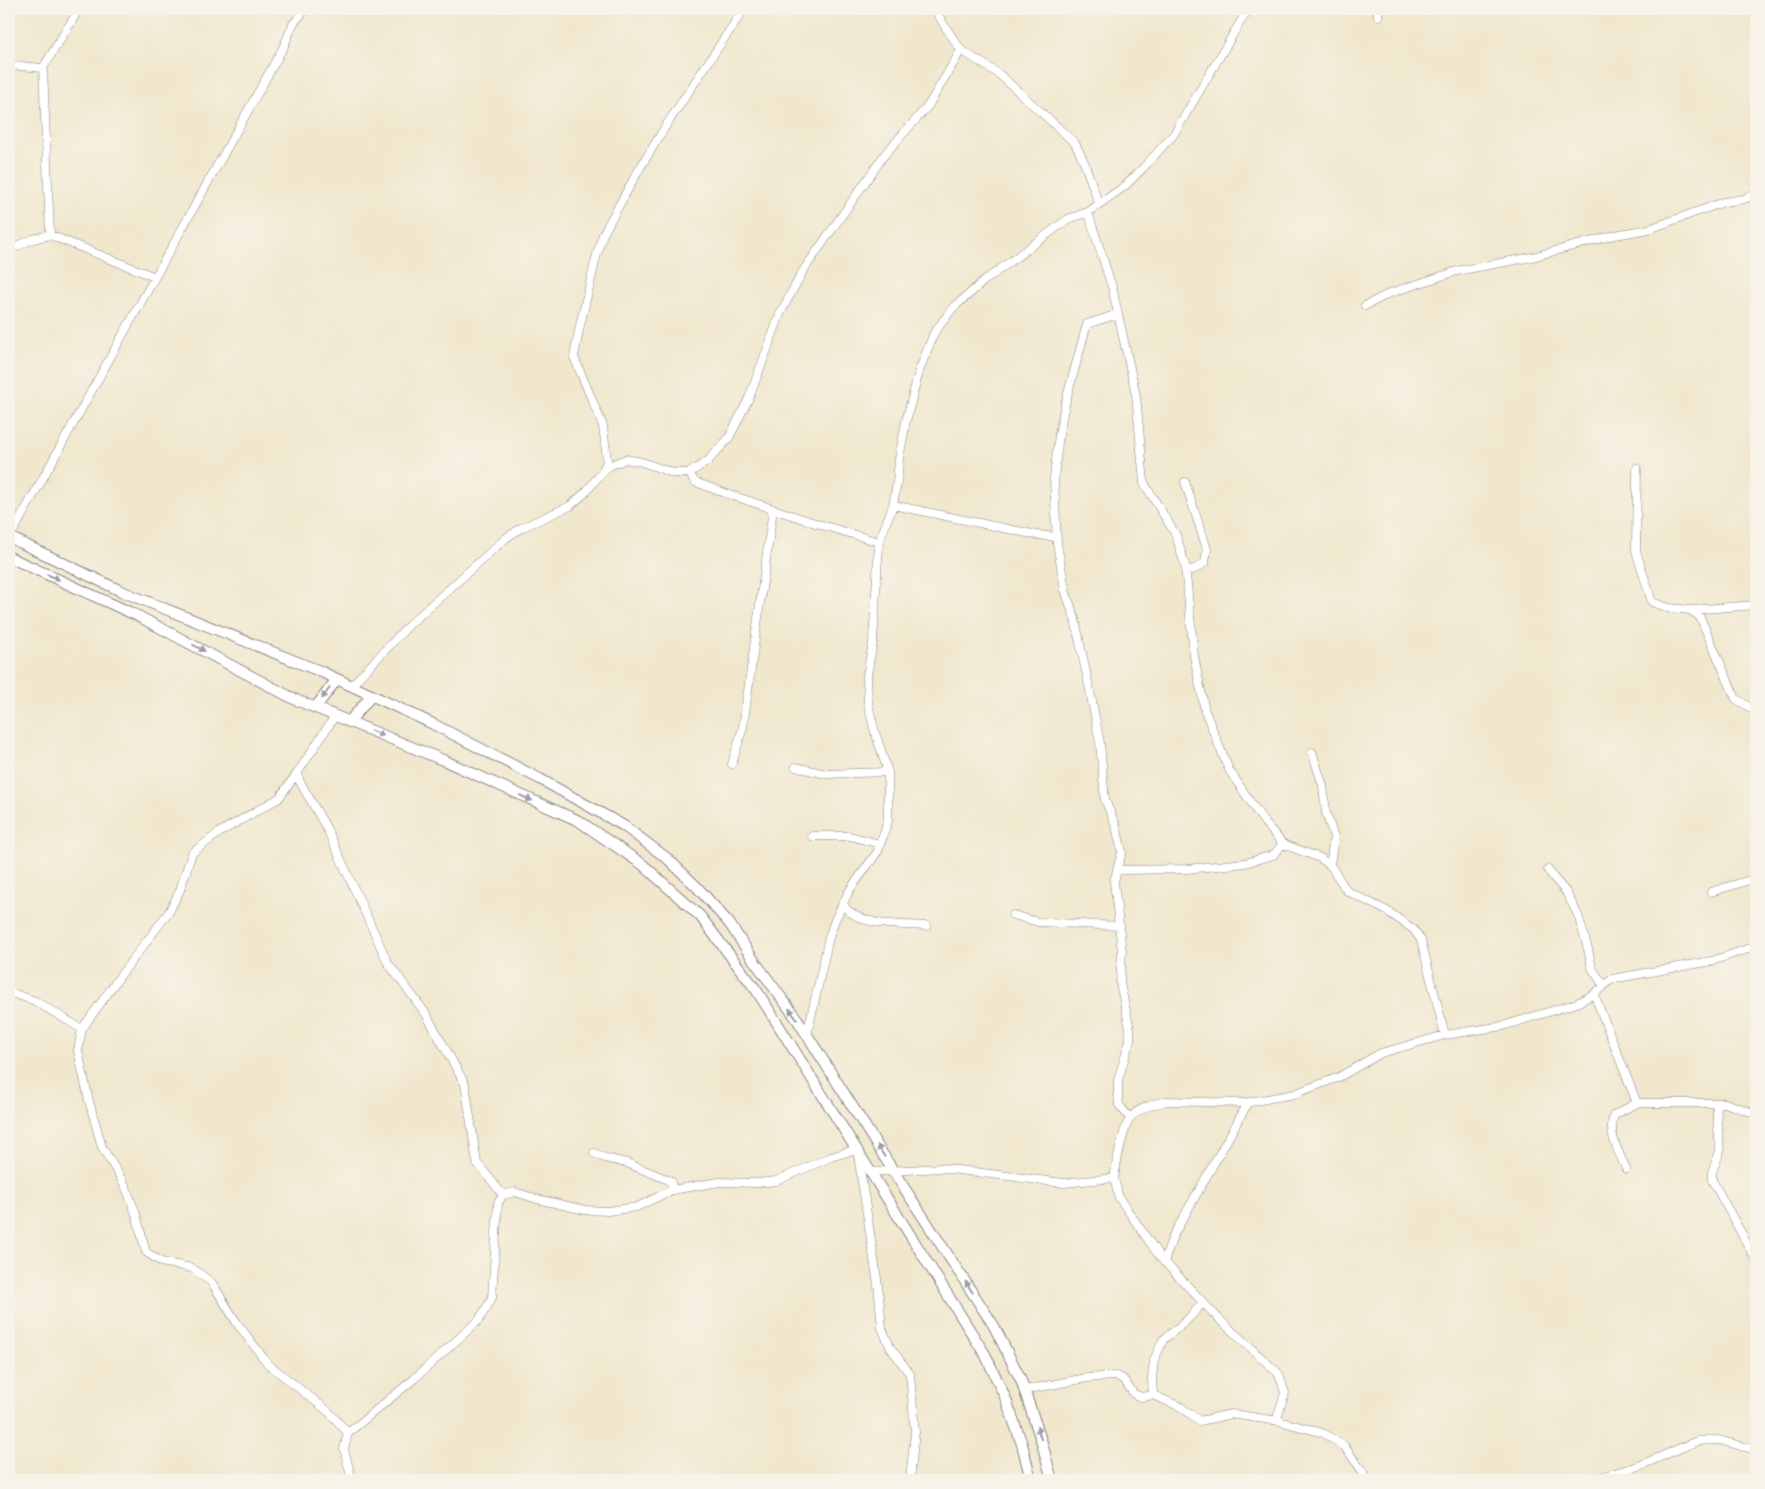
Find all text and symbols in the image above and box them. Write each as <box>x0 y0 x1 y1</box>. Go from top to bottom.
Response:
one-way arrow <box>46 574 60 582</box>
one-way arrow <box>192 644 206 653</box>
one-way arrow <box>321 686 331 700</box>
one-way arrow <box>370 729 385 737</box>
one-way arrow <box>519 794 533 802</box>
one-way arrow <box>788 1008 799 1021</box>
one-way arrow <box>876 1145 885 1158</box>
one-way arrow <box>964 1281 974 1294</box>
one-way arrow <box>1035 1426 1042 1441</box>

